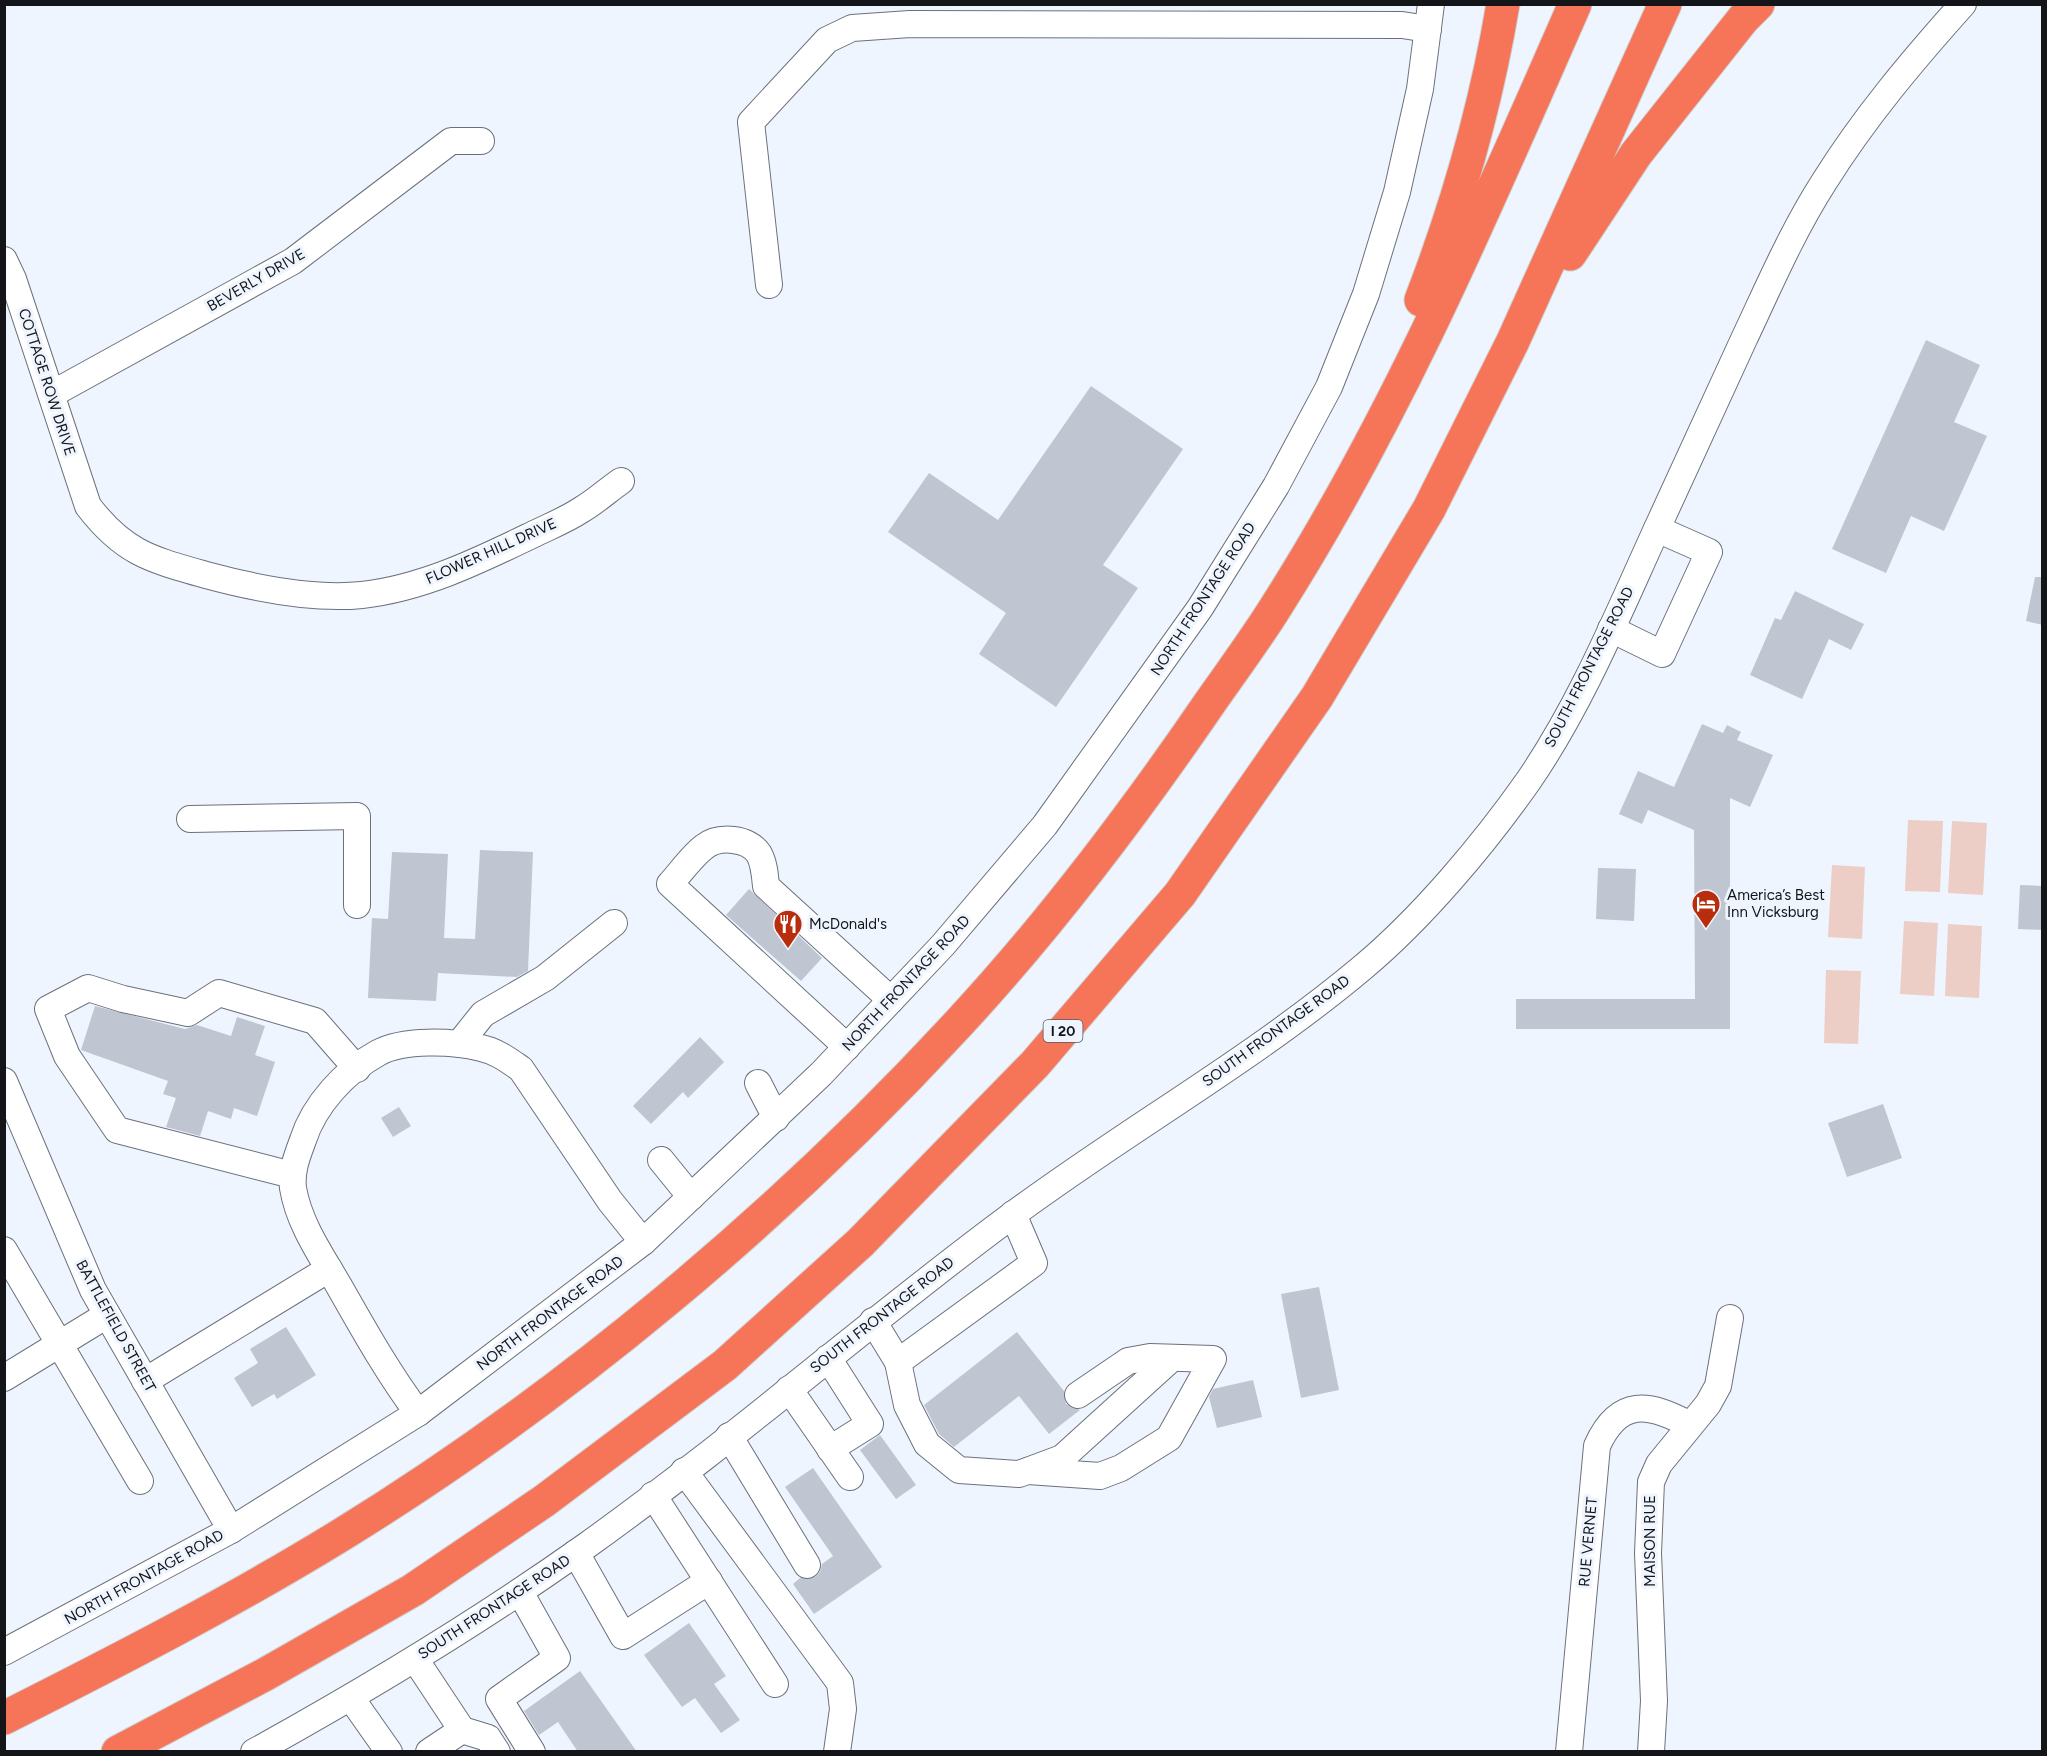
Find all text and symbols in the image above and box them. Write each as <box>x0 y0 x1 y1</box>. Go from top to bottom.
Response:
street label: BEVERLY DRIVE <box>204 245 308 315</box>
street label: COTTAGE ROW DRIVE <box>15 306 79 458</box>
street label: FLOWER HILL DRIVE <box>423 514 559 588</box>
street label: NORTH FRONTAGE ROAD <box>1147 519 1259 679</box>
street label: SOUTH FRONTAGE ROAD <box>1541 584 1637 750</box>
place label: America’s Best Inn Vicksburg <box>1727 886 1825 921</box>
hotel icon: America’s Best Inn Vicksburg <box>1690 888 1722 930</box>
restaurant icon: McDonald's <box>772 908 804 950</box>
street label: NORTH FRONTAGE ROAD <box>838 911 974 1055</box>
place label: McDonald's <box>809 915 887 933</box>
street label: SOUTH FRONTAGE ROAD <box>1199 971 1353 1091</box>
road number: I 20 <box>1044 1020 1082 1042</box>
street label: NORTH FRONTAGE ROAD <box>473 1252 627 1374</box>
street label: SOUTH FRONTAGE ROAD <box>806 1253 958 1377</box>
street label: BATTLEFIELD STREET <box>72 1257 160 1396</box>
street label: MAISON RUE <box>1641 1495 1659 1587</box>
street label: RUE VERNET <box>1575 1496 1601 1588</box>
street label: NORTH FRONTAGE ROAD <box>61 1526 227 1628</box>
street label: SOUTH FRONTAGE ROAD <box>415 1551 573 1663</box>

